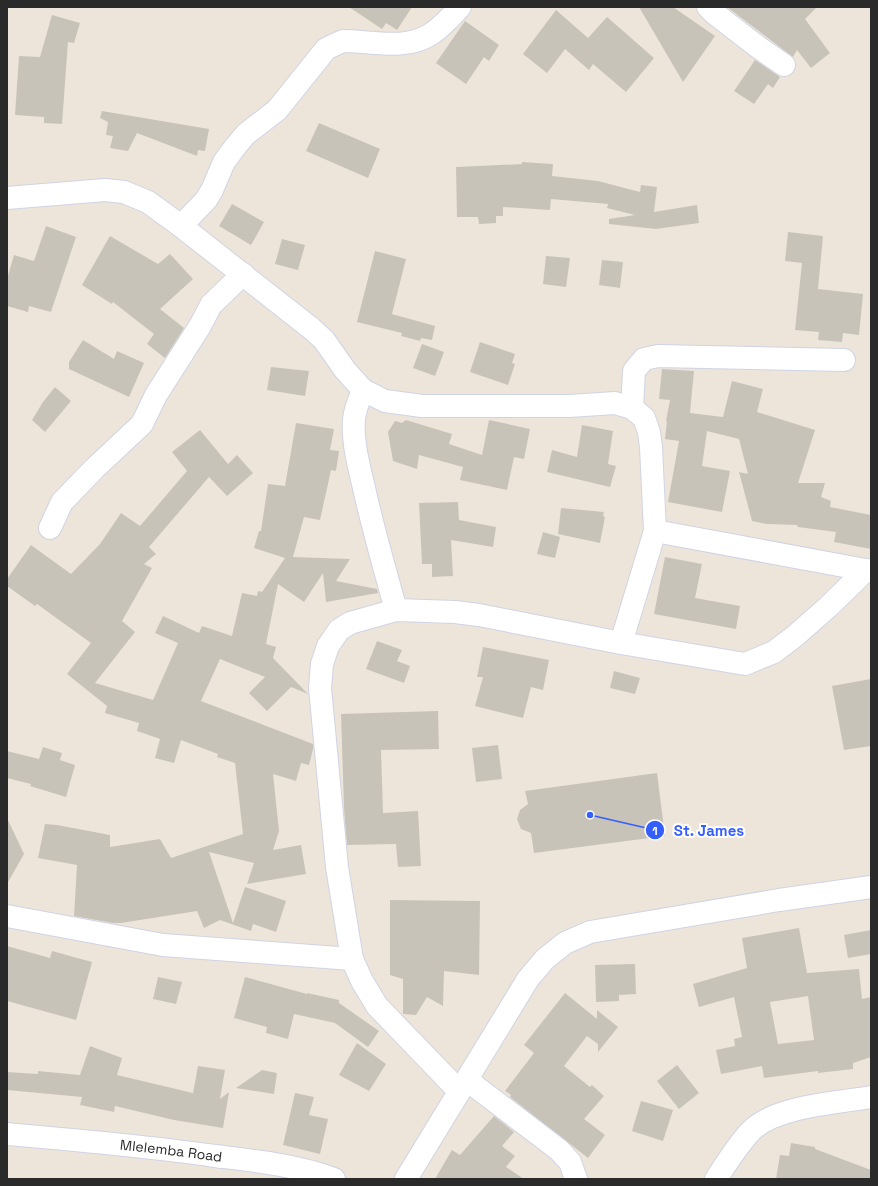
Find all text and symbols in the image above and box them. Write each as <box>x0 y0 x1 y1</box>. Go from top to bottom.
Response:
callout: St. James <box>645 817 752 844</box>
text: St. James <box>674 821 744 840</box>
text: 1 <box>652 823 658 839</box>
street label: Mlelemba Road <box>119 1135 223 1166</box>

